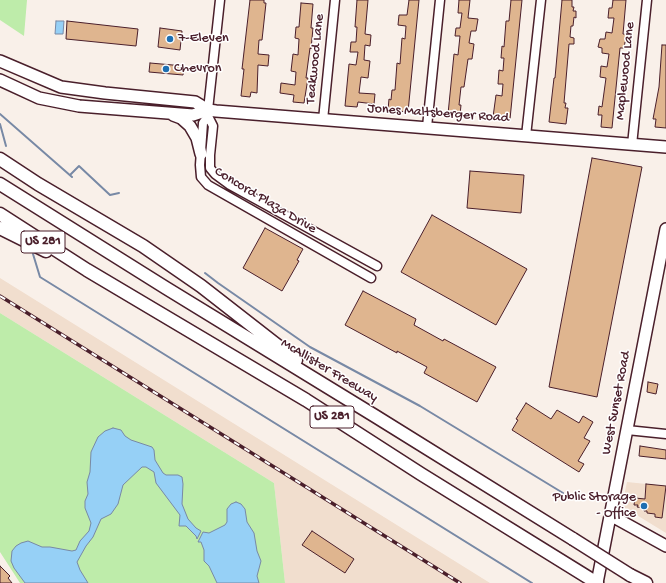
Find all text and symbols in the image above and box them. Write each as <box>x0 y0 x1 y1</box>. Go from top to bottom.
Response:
street label: Teakwood Lane <box>303 13 329 105</box>
street label: Maplewood Lane <box>613 21 639 121</box>
place label: 7-Eleven <box>178 31 229 47</box>
marker: 7-Eleven <box>165 34 175 44</box>
place label: Chevron <box>174 61 221 77</box>
marker: Chevron <box>161 64 171 74</box>
street label: Jones Maltsberger Road <box>367 101 509 127</box>
street label: Concord Plaza Drive <box>211 164 319 238</box>
road number: US 281 <box>21 231 65 253</box>
street label: McAllister Freeway <box>277 335 381 407</box>
street label: West Sunset Road <box>599 350 635 456</box>
road number: US 281 <box>310 406 354 428</box>
place label: Public Storage - Office <box>553 490 636 522</box>
marker: Public Storage - Office <box>639 501 649 511</box>

